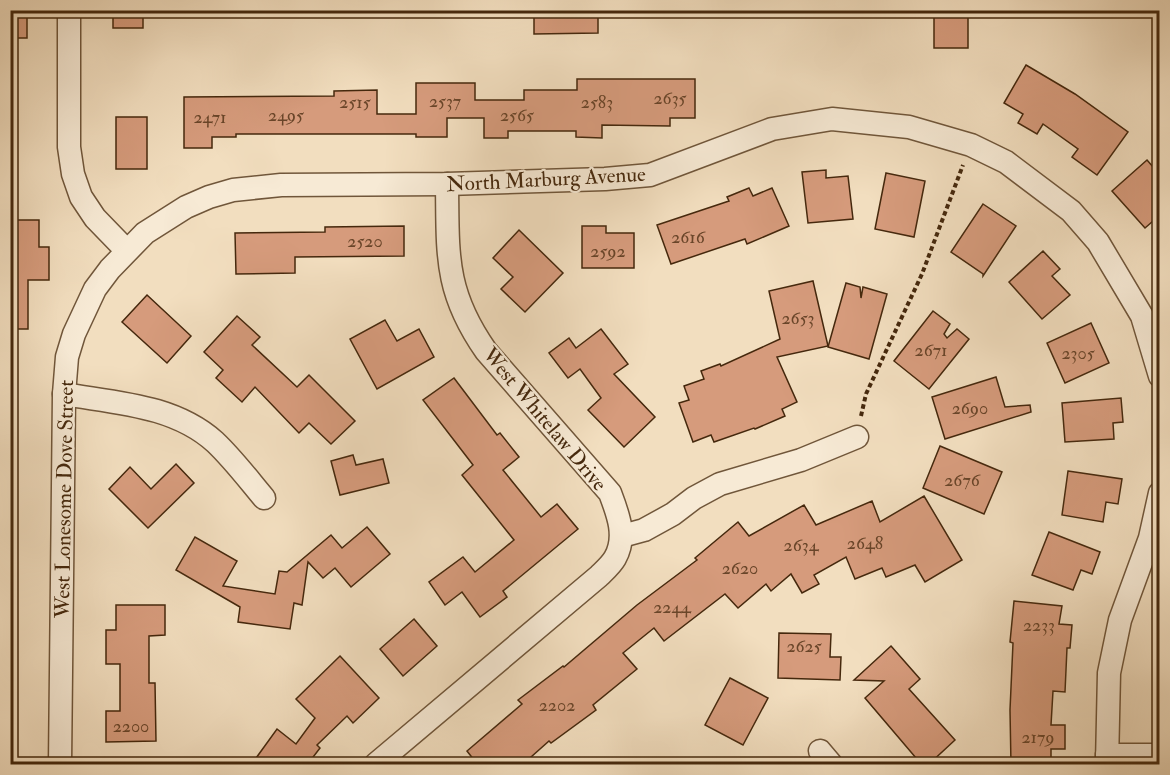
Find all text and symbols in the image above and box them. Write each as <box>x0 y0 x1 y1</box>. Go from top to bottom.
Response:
house number: 2635 <box>653 87 687 110</box>
house number: 2537 <box>429 90 461 113</box>
house number: 2515 <box>339 91 371 114</box>
house number: 2583 <box>581 91 613 114</box>
house number: 2495 <box>268 104 304 127</box>
house number: 2565 <box>500 104 534 127</box>
house number: 2471 <box>193 106 227 129</box>
street label: North Marburg Avenue <box>446 161 647 198</box>
house number: 2616 <box>671 226 706 249</box>
house number: 2520 <box>347 230 383 253</box>
house number: 2592 <box>590 240 626 263</box>
house number: 2653 <box>781 307 815 330</box>
house number: 2671 <box>915 339 947 362</box>
street label: West Whitelaw Drive <box>476 341 613 497</box>
house number: 2305 <box>1061 342 1095 365</box>
street label: West Lonesome Dove Street <box>49 380 80 619</box>
house number: 2690 <box>952 397 988 420</box>
house number: 2676 <box>944 469 981 492</box>
house number: 2648 <box>847 532 883 555</box>
house number: 2634 <box>784 534 820 557</box>
house number: 2620 <box>722 557 758 580</box>
house number: 2244 <box>653 596 692 619</box>
house number: 2233 <box>1023 614 1055 637</box>
house number: 2625 <box>786 635 822 658</box>
house number: 2202 <box>539 694 575 717</box>
house number: 2200 <box>113 715 149 738</box>
house number: 2179 <box>1021 726 1055 749</box>

